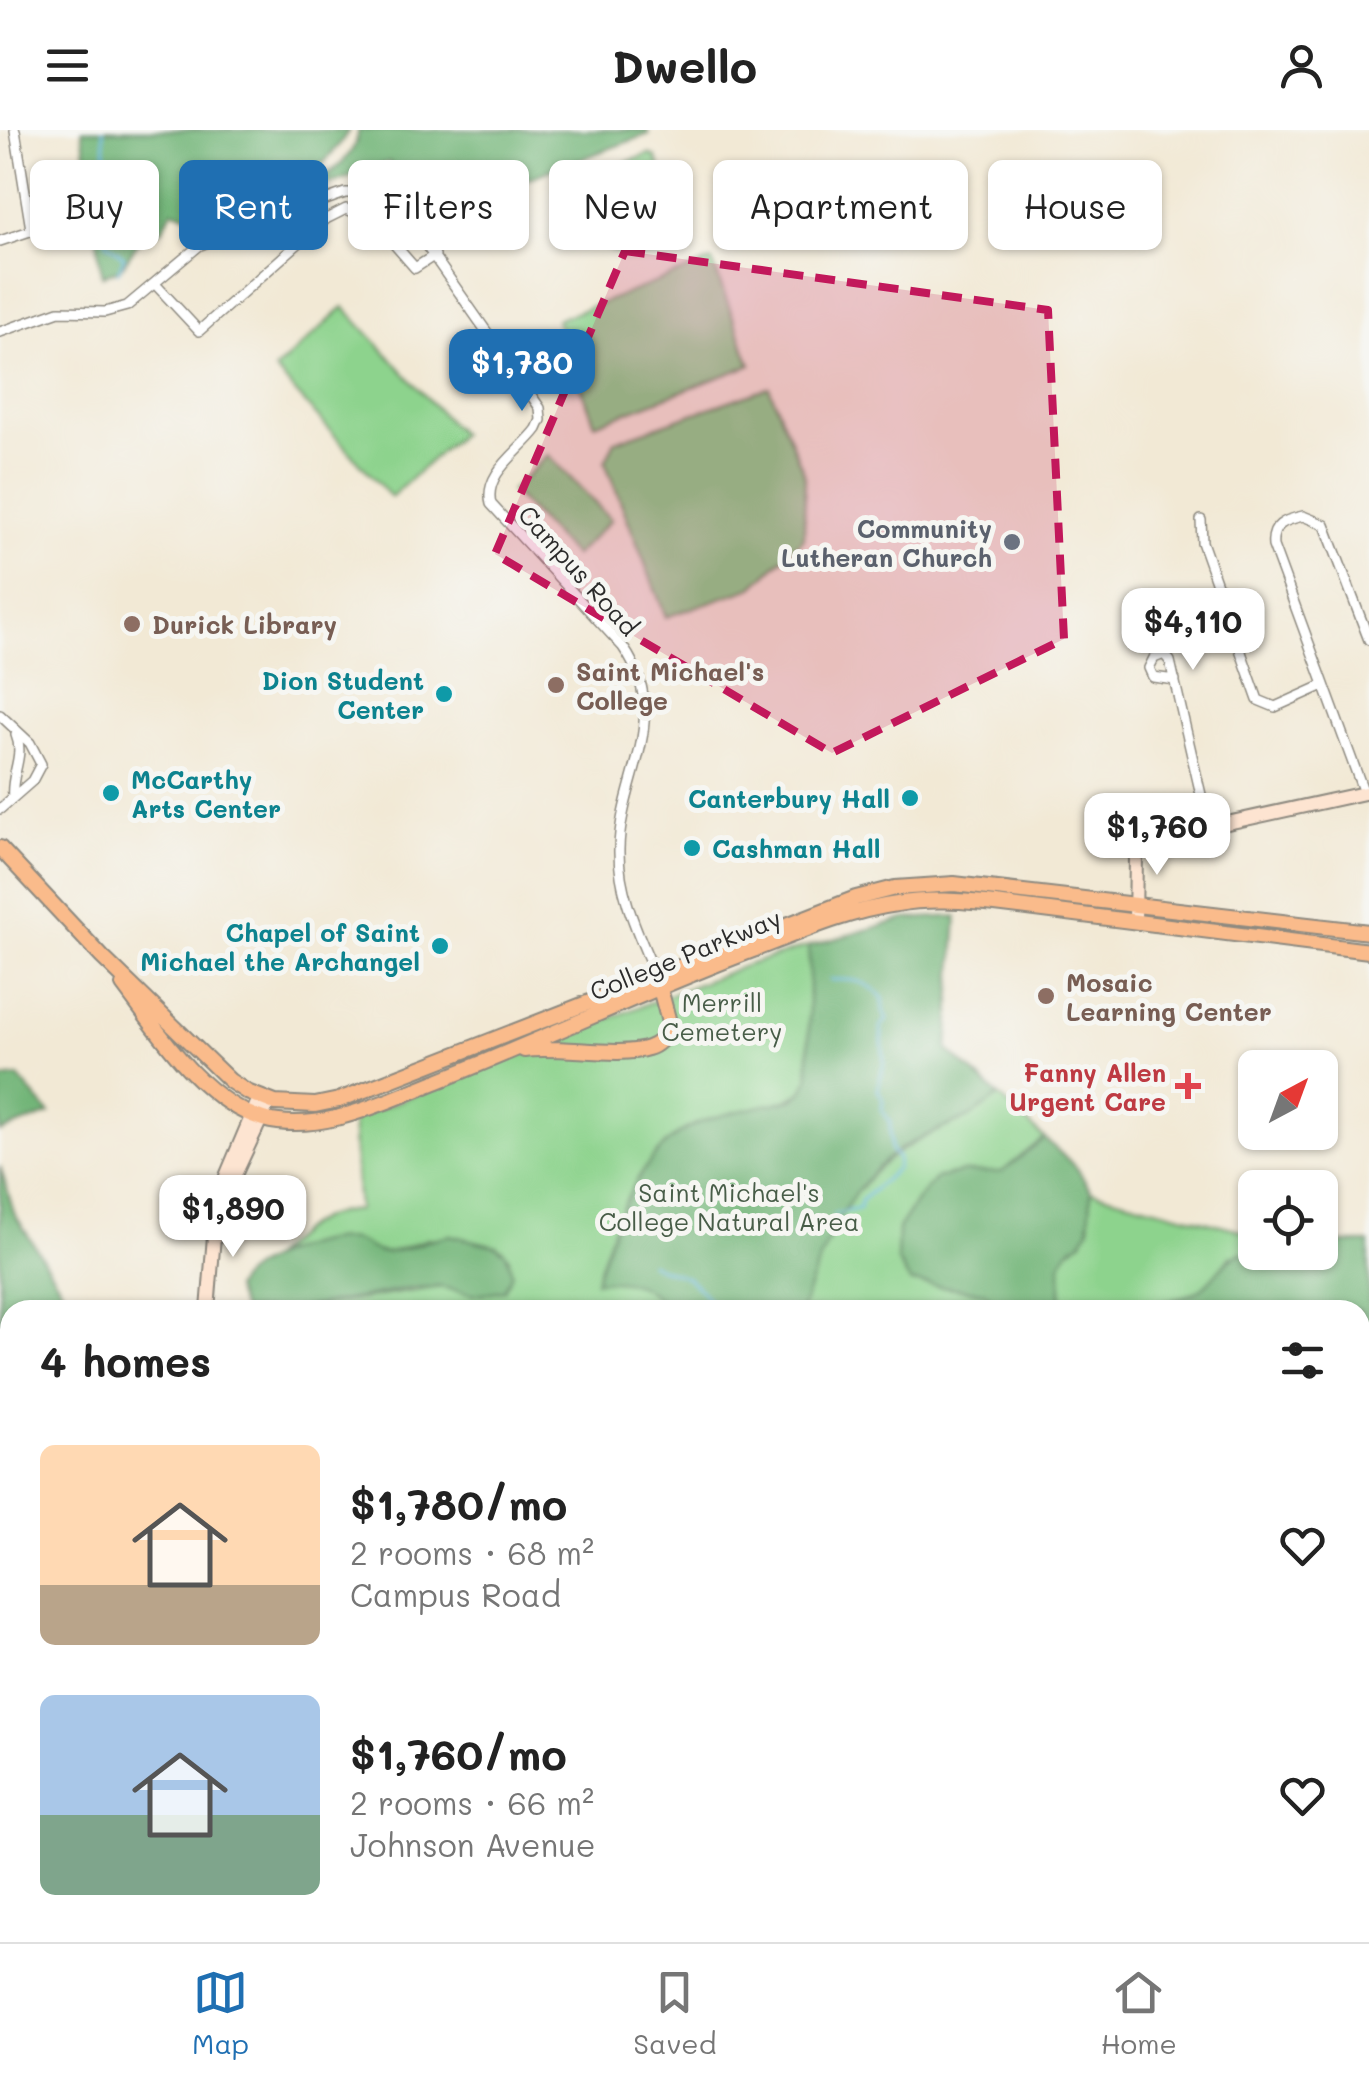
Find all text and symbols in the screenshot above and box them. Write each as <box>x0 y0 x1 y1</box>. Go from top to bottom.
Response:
text: Dwello <box>612 36 757 94</box>
icon: menu <box>40 38 95 93</box>
icon: person <box>1274 38 1329 93</box>
chip: Buy <box>30 160 159 250</box>
chip: Rent <box>179 160 328 250</box>
chip: Filters <box>348 160 529 250</box>
chip: New <box>549 160 693 250</box>
chip: Apartment <box>713 160 968 250</box>
chip: House <box>988 160 1162 250</box>
pin: $1,780 <box>441 329 603 414</box>
text: $1,780 <box>471 340 573 382</box>
street label: Campus Road <box>512 498 646 642</box>
place label: Community Lutheran Church <box>781 512 992 573</box>
marker: Community Lutheran Church <box>1001 531 1023 553</box>
pin: $4,110 <box>1112 588 1274 673</box>
text: $4,110 <box>1144 599 1242 641</box>
place label: Durick Library <box>152 608 337 641</box>
marker: Durick Library <box>121 613 143 635</box>
place label: Saint Michael's College <box>576 655 764 716</box>
place label: Dion Student Center <box>262 664 424 725</box>
marker: Saint Michael's College <box>545 674 567 696</box>
marker: Dion Student Center <box>433 683 455 705</box>
place label: McCarthy Arts Center <box>131 763 281 824</box>
marker: McCarthy Arts Center <box>100 782 122 804</box>
place label: Canterbury Hall <box>688 782 890 815</box>
marker: Canterbury Hall <box>899 787 921 809</box>
pin: $1,760 <box>1076 793 1238 878</box>
text: $1,760 <box>1106 804 1208 846</box>
place label: Cashman Hall <box>712 832 881 864</box>
marker: Cashman Hall <box>681 837 703 859</box>
street label: College Parkway <box>585 901 786 1008</box>
place label: Chapel of Saint Michael the Archangel <box>140 916 420 977</box>
marker: Chapel of Saint Michael the Archangel <box>429 935 451 957</box>
place label: Mosaic Learning Center <box>1066 966 1272 1027</box>
marker: Mosaic Learning Center <box>1035 985 1057 1007</box>
park label: Merrill Cemetery <box>662 986 782 1048</box>
north arrow <box>1238 1050 1338 1150</box>
map controls <box>1238 1050 1338 1270</box>
place label: Fanny Allen Urgent Care <box>1009 1056 1166 1117</box>
marker: Fanny Allen Urgent Care <box>1175 1073 1201 1099</box>
button: locate <box>1238 1170 1338 1270</box>
pin: $1,890 <box>152 1175 314 1260</box>
park label: Saint Michael's College Natural Area <box>599 1176 859 1237</box>
text: $1,890 <box>181 1186 285 1228</box>
text: 4 homes <box>40 1333 211 1388</box>
icon: filters <box>1275 1333 1330 1388</box>
text: $1,780/mo <box>350 1476 567 1531</box>
icon: home <box>120 1485 240 1605</box>
icon: heart <box>1275 1518 1330 1573</box>
text: 2 rooms · 68 m² <box>350 1531 594 1573</box>
text: Campus Road <box>350 1573 561 1615</box>
text: $1,760/mo <box>350 1726 567 1781</box>
icon: home <box>120 1735 240 1855</box>
icon: heart <box>1275 1768 1330 1823</box>
text: 2 rooms · 66 m² <box>350 1781 594 1823</box>
text: Johnson Avenue <box>350 1823 596 1865</box>
tab: Map <box>192 1965 249 2061</box>
tab: Saved <box>633 1965 716 2061</box>
tab: Home <box>1101 1965 1177 2061</box>

